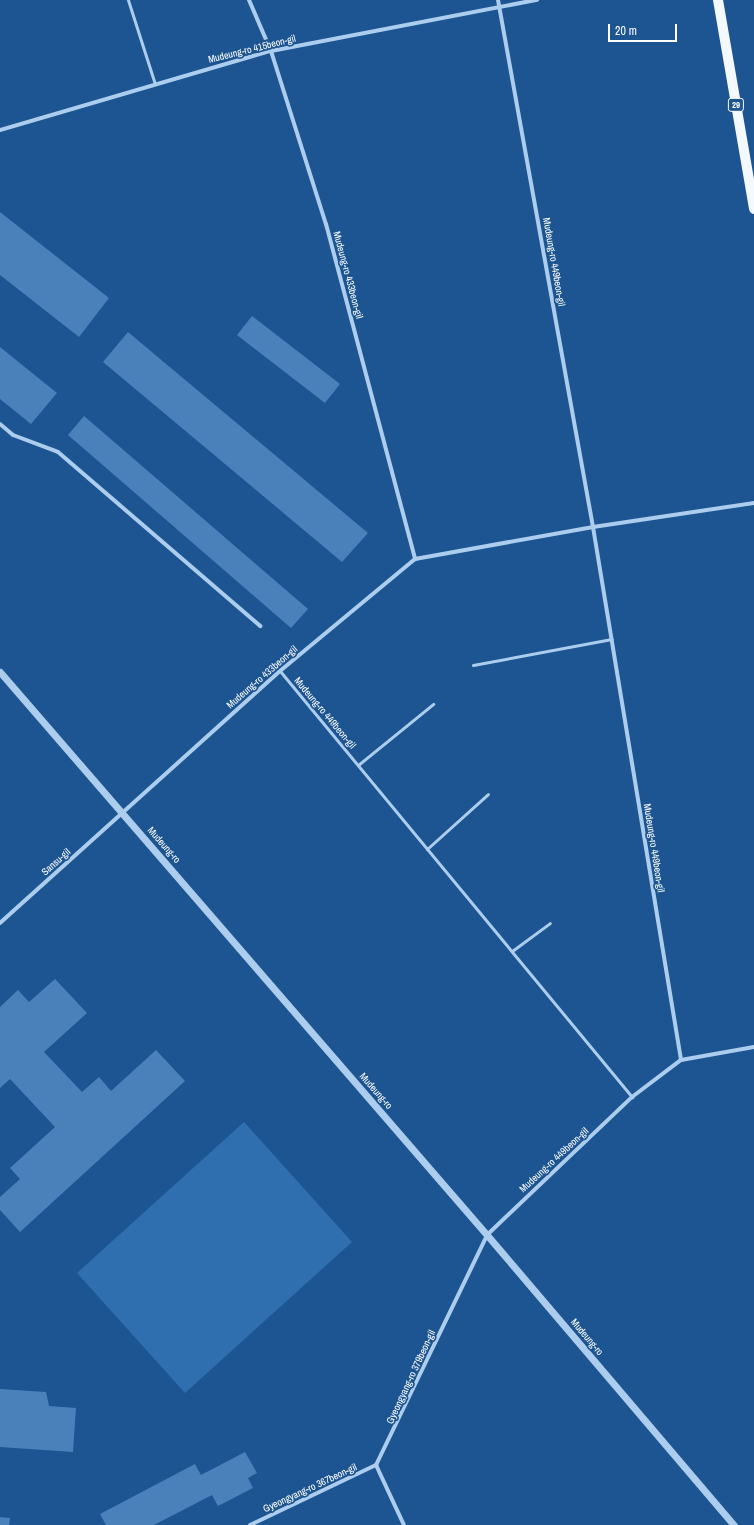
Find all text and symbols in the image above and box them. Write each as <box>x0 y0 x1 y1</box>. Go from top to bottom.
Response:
scale bar <box>610 16 679 42</box>
text: 20 m <box>615 23 637 39</box>
street label: Mudeung-ro 415beon-gil <box>207 32 297 66</box>
road number: 29 <box>727 98 745 112</box>
street label: Mudeung-ro 449beon-gil <box>540 217 568 307</box>
street label: Mudeung-ro 433beon-gil <box>331 230 365 320</box>
street label: Mudeung-ro 433beon-gil <box>224 643 300 711</box>
street label: Mudeung-ro 449beon-gil <box>292 675 358 751</box>
street label: Mudeung-ro 449beon-gil <box>641 803 667 893</box>
street label: Mudeung-ro <box>145 824 183 866</box>
street label: Sansu-gil <box>39 846 73 878</box>
street label: Mudeung-ro <box>357 1070 395 1112</box>
street label: Mudeung-ro 449beon-gil <box>517 1125 591 1195</box>
street label: Mudeung-ro <box>568 1316 606 1358</box>
street label: Gyeongyang-ro 379beon-gil <box>384 1328 438 1426</box>
street label: Gyeongyang-ro 367beon-gil <box>261 1461 359 1515</box>

